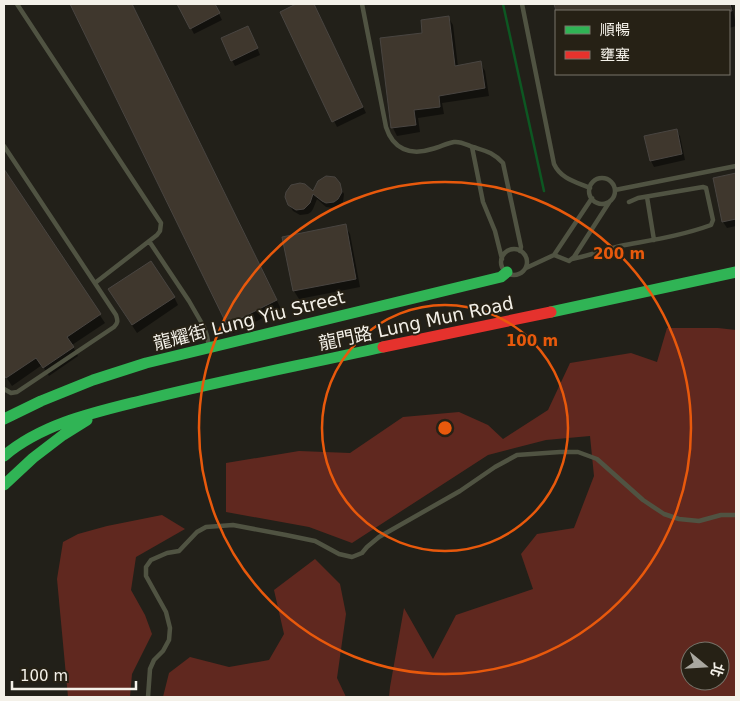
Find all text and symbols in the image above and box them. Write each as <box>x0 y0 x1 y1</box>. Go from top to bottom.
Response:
legend <box>555 10 730 75</box>
text: 順暢 <box>600 21 630 39</box>
text: 壅塞 <box>600 46 630 64</box>
text: 200 m <box>593 245 645 263</box>
street label: 龍耀街 Lung Yiu Street <box>151 286 347 354</box>
street label: 龍門路 Lung Mun Road <box>317 292 515 354</box>
text: 100 m <box>506 332 558 350</box>
centre of rings <box>436 419 454 437</box>
north arrow <box>680 641 730 691</box>
scale bar <box>12 658 136 690</box>
text: 北 <box>708 661 727 679</box>
text: 100 m <box>20 667 68 685</box>

